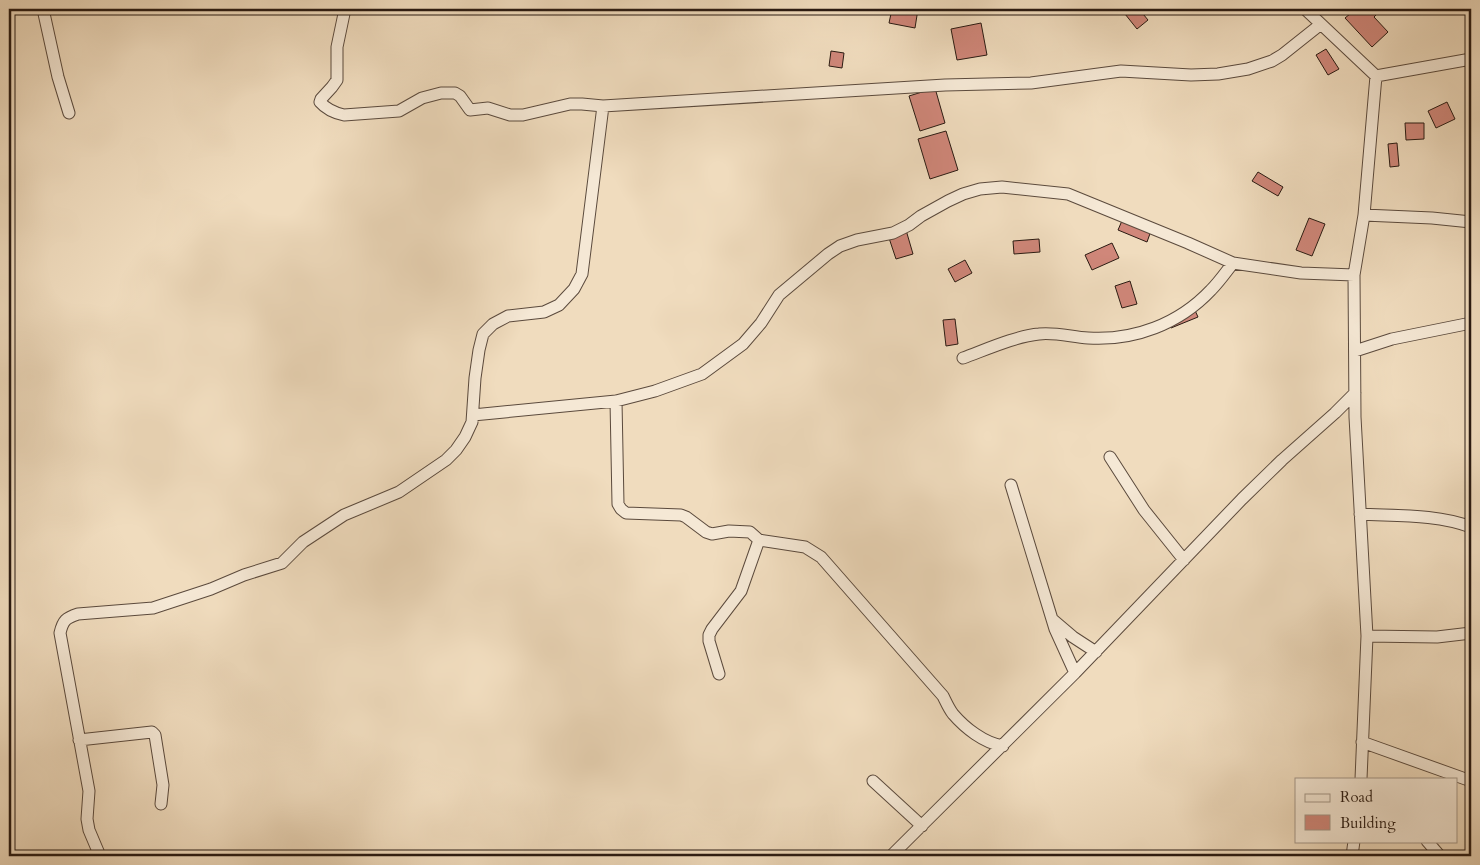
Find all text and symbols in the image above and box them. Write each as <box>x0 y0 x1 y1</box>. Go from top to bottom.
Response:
legend <box>1295 778 1458 842</box>
text: Road <box>1340 787 1373 807</box>
text: Building <box>1340 813 1396 833</box>

